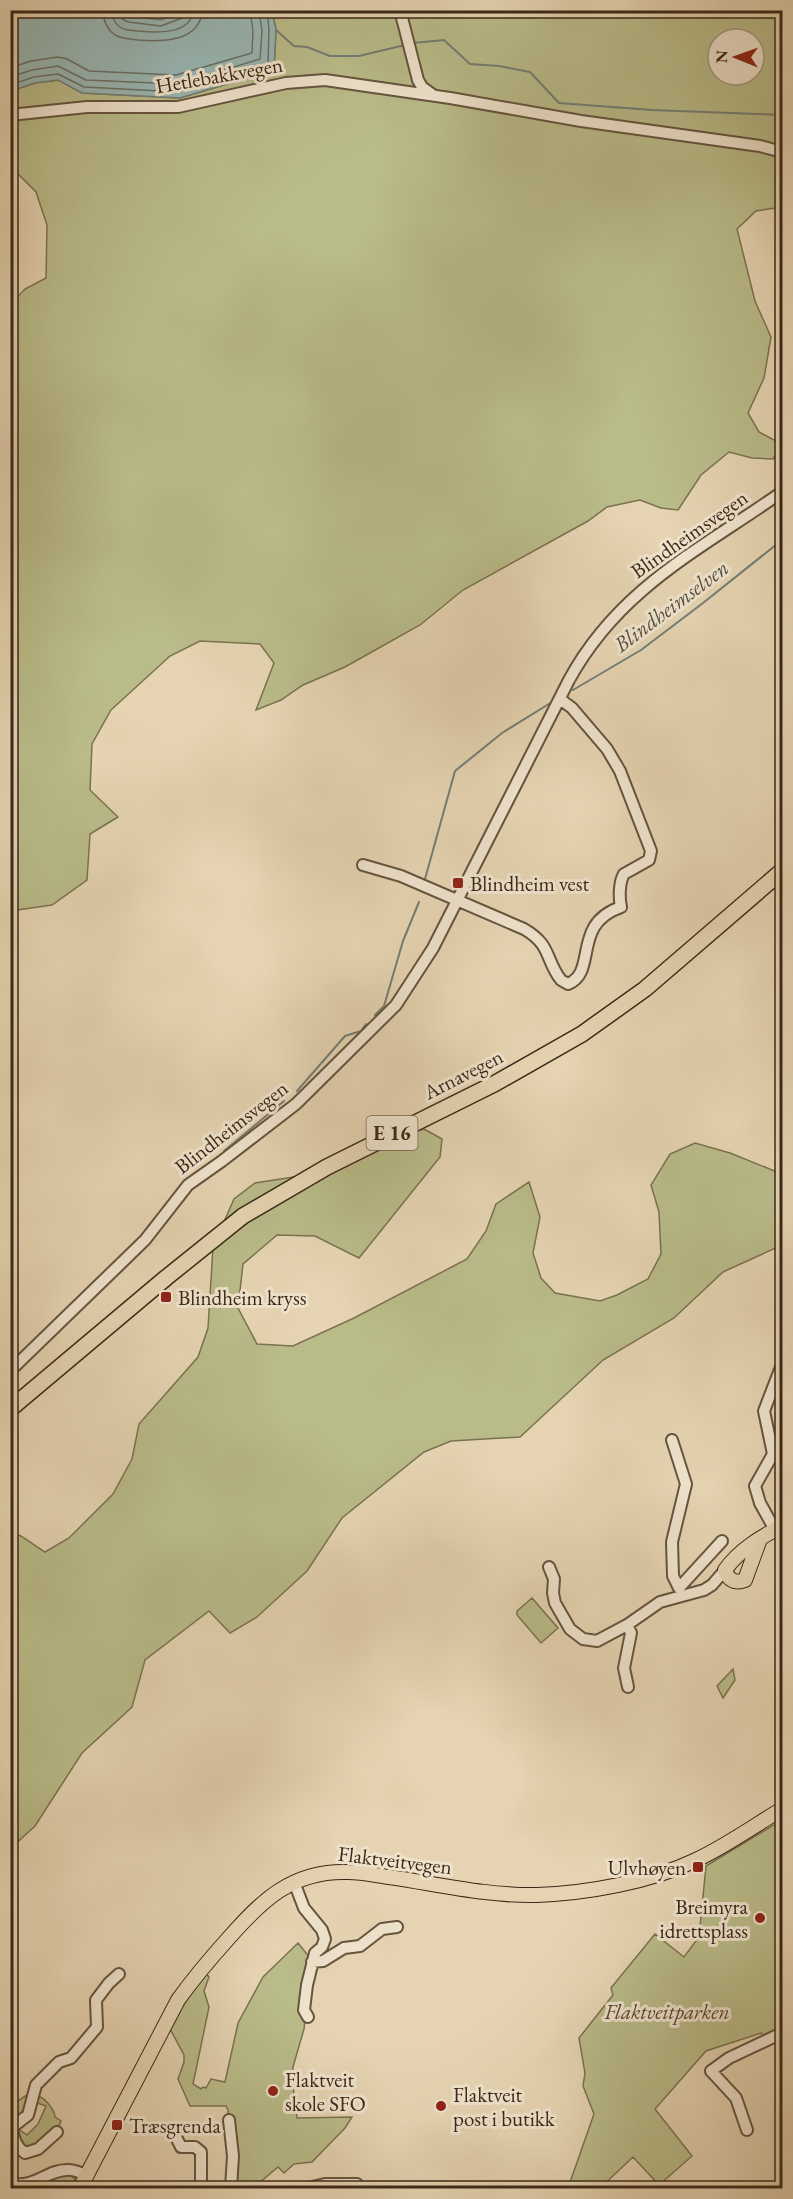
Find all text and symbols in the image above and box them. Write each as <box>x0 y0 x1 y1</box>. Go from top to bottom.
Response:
north arrow <box>706 27 766 87</box>
text: N <box>711 50 732 63</box>
street label: Hetlebakkvegen <box>153 51 285 99</box>
street label: Blindheimsvegen <box>625 484 753 584</box>
water label: Blindheimselven <box>607 553 734 659</box>
place label: Blindheim vest <box>470 870 590 897</box>
marker: Blindheim vest <box>451 876 465 890</box>
street label: Arnavegen <box>418 1042 507 1106</box>
street label: Blindheimsvegen <box>169 1074 293 1180</box>
road number: E 16 <box>366 1116 418 1150</box>
place label: Blindheim kryss <box>178 1284 307 1311</box>
marker: Blindheim kryss <box>159 1290 173 1304</box>
street label: Flaktveitvegen <box>337 1840 453 1880</box>
place label: Ulvhøyen <box>608 1854 686 1881</box>
marker: Ulvhøyen <box>691 1860 705 1874</box>
place label: Breimyra idrettsplass <box>659 1893 749 1944</box>
marker: Breimyra idrettsplass <box>753 1911 767 1925</box>
park label: Flaktveitparken <box>603 1998 730 2025</box>
place label: Flaktveit skole SFO <box>285 2066 366 2117</box>
place label: Flaktveit post i butikk <box>453 2081 556 2132</box>
marker: Flaktveit skole SFO <box>266 2084 280 2098</box>
marker: Flaktveit post i butikk <box>434 2099 448 2113</box>
place label: Træsgrenda <box>129 2112 222 2139</box>
marker: Træsgrenda <box>110 2118 124 2132</box>

